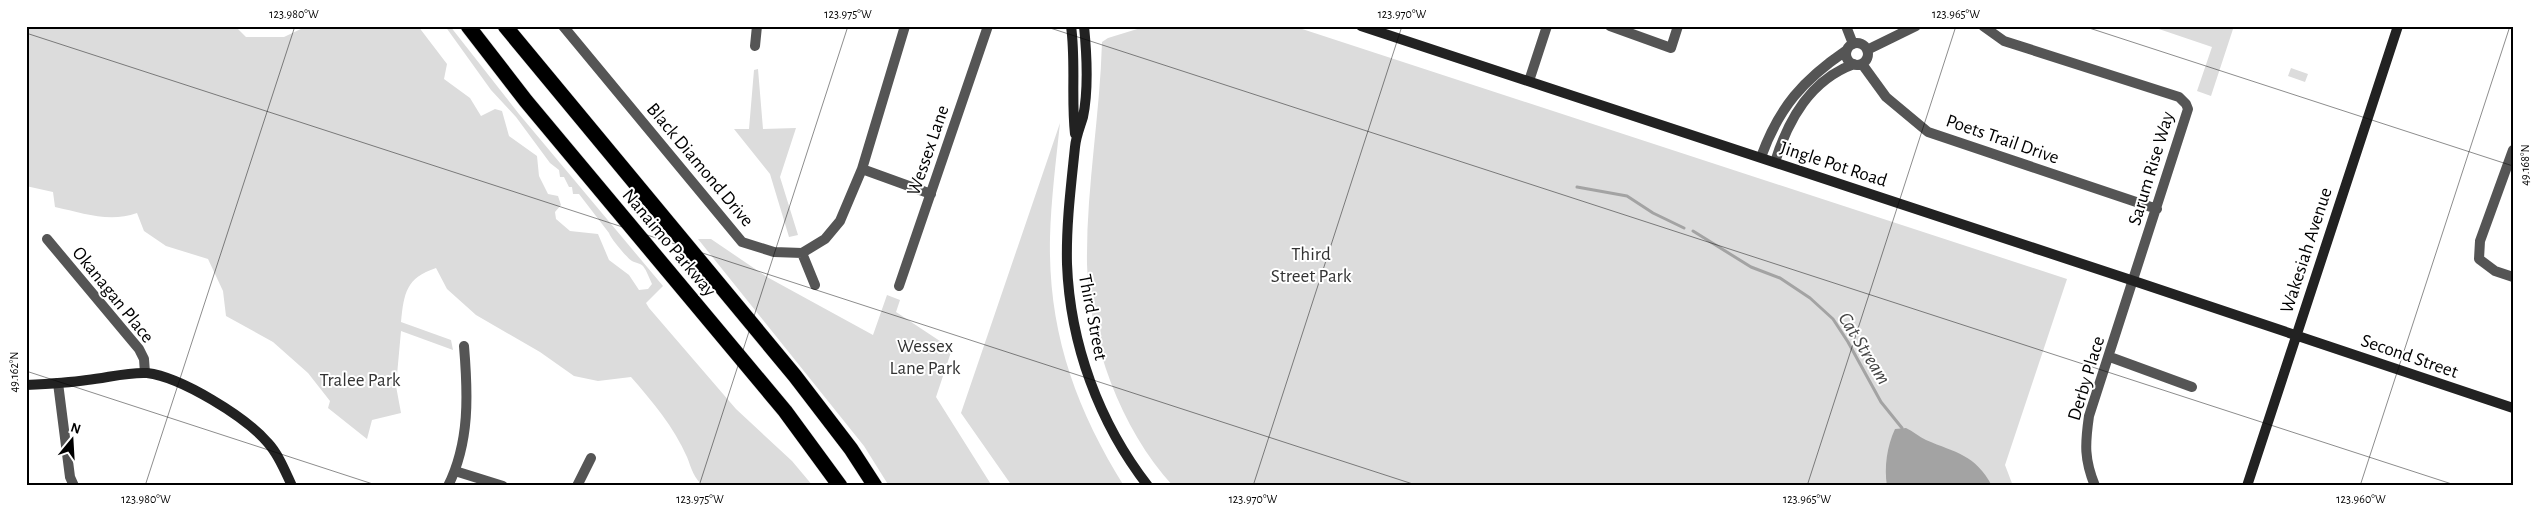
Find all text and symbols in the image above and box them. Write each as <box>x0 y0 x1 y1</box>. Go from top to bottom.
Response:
text: 123.980°W <box>269 8 319 20</box>
text: 123.975°W <box>824 8 872 20</box>
text: 123.970°W <box>1378 8 1427 20</box>
text: 123.965°W <box>1932 8 1980 20</box>
street label: Black Diamond Drive <box>643 100 757 230</box>
street label: Wessex Lane <box>904 103 953 198</box>
street label: Sarum Rise Way <box>2125 109 2178 228</box>
street label: Poets Trail Drive <box>1944 111 2061 168</box>
street label: Jingle Pot Road <box>1778 138 1890 191</box>
text: 49.168°N <box>2519 144 2531 186</box>
street label: Wakesiah Avenue <box>2277 185 2336 316</box>
street label: Nanaimo Parkway <box>619 186 719 300</box>
street label: Okanagan Place <box>68 243 157 347</box>
park label: Third Street Park <box>1271 245 1352 286</box>
street label: Third Street <box>1075 273 1110 362</box>
water label: Cat Stream <box>1834 309 1894 388</box>
street label: Second Street <box>2359 331 2461 382</box>
street label: Derby Place <box>2065 334 2108 423</box>
park label: Wessex Lane Park <box>890 337 961 378</box>
text: 49.162°N <box>8 351 20 393</box>
park label: Tralee Park <box>320 371 401 390</box>
north arrow <box>48 414 98 464</box>
text: N <box>69 420 83 437</box>
text: 123.980°W <box>121 493 171 505</box>
text: 123.975°W <box>676 493 724 505</box>
text: 123.970°W <box>1229 493 1278 505</box>
text: 123.965°W <box>1783 493 1831 505</box>
text: 123.960°W <box>2336 493 2386 505</box>

